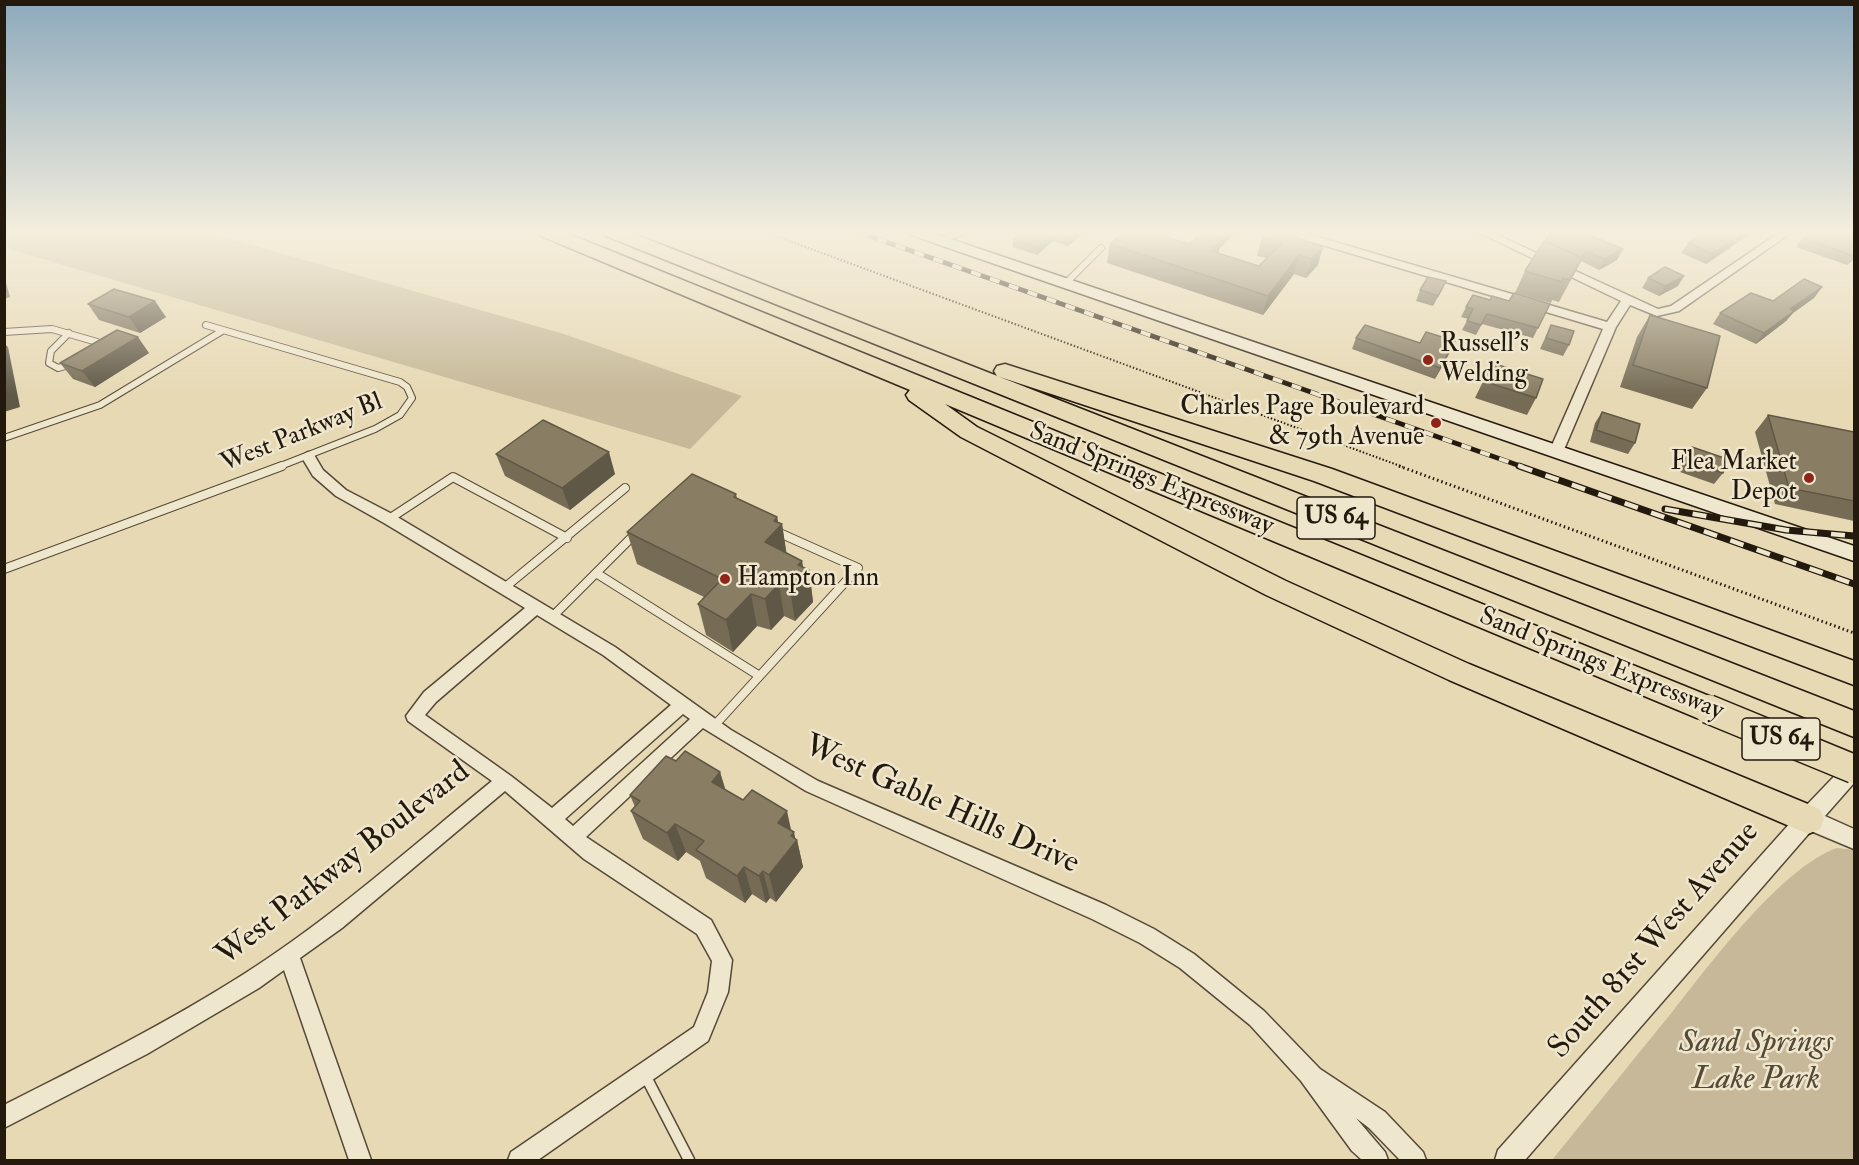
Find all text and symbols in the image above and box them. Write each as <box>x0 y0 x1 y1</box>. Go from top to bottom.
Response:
place label: Russell's Welding <box>1440 329 1529 390</box>
marker: Russell's Welding <box>1421 353 1435 367</box>
street label: West Parkway Bl <box>217 387 387 481</box>
place label: Charles Page Boulevard & 79th Avenue <box>1180 392 1424 454</box>
marker: Charles Page Boulevard & 79th Avenue <box>1429 416 1443 430</box>
street label: Sand Springs Expressway <box>1024 417 1278 543</box>
place label: Flea Market Depot <box>1670 447 1797 508</box>
marker: Flea Market Depot <box>1802 471 1816 485</box>
road number: US 64 <box>1297 497 1375 539</box>
place label: Hampton Inn <box>737 563 879 595</box>
marker: Hampton Inn <box>718 572 732 586</box>
street label: Sand Springs Expressway <box>1474 602 1728 728</box>
road number: US 64 <box>1742 718 1820 760</box>
street label: West Gable Hills Drive <box>798 728 1084 884</box>
street label: West Parkway Boulevard <box>210 754 478 976</box>
street label: South 81st West Avenue <box>1541 815 1769 1067</box>
park label: Sand Springs Lake Park <box>1679 1025 1833 1100</box>

